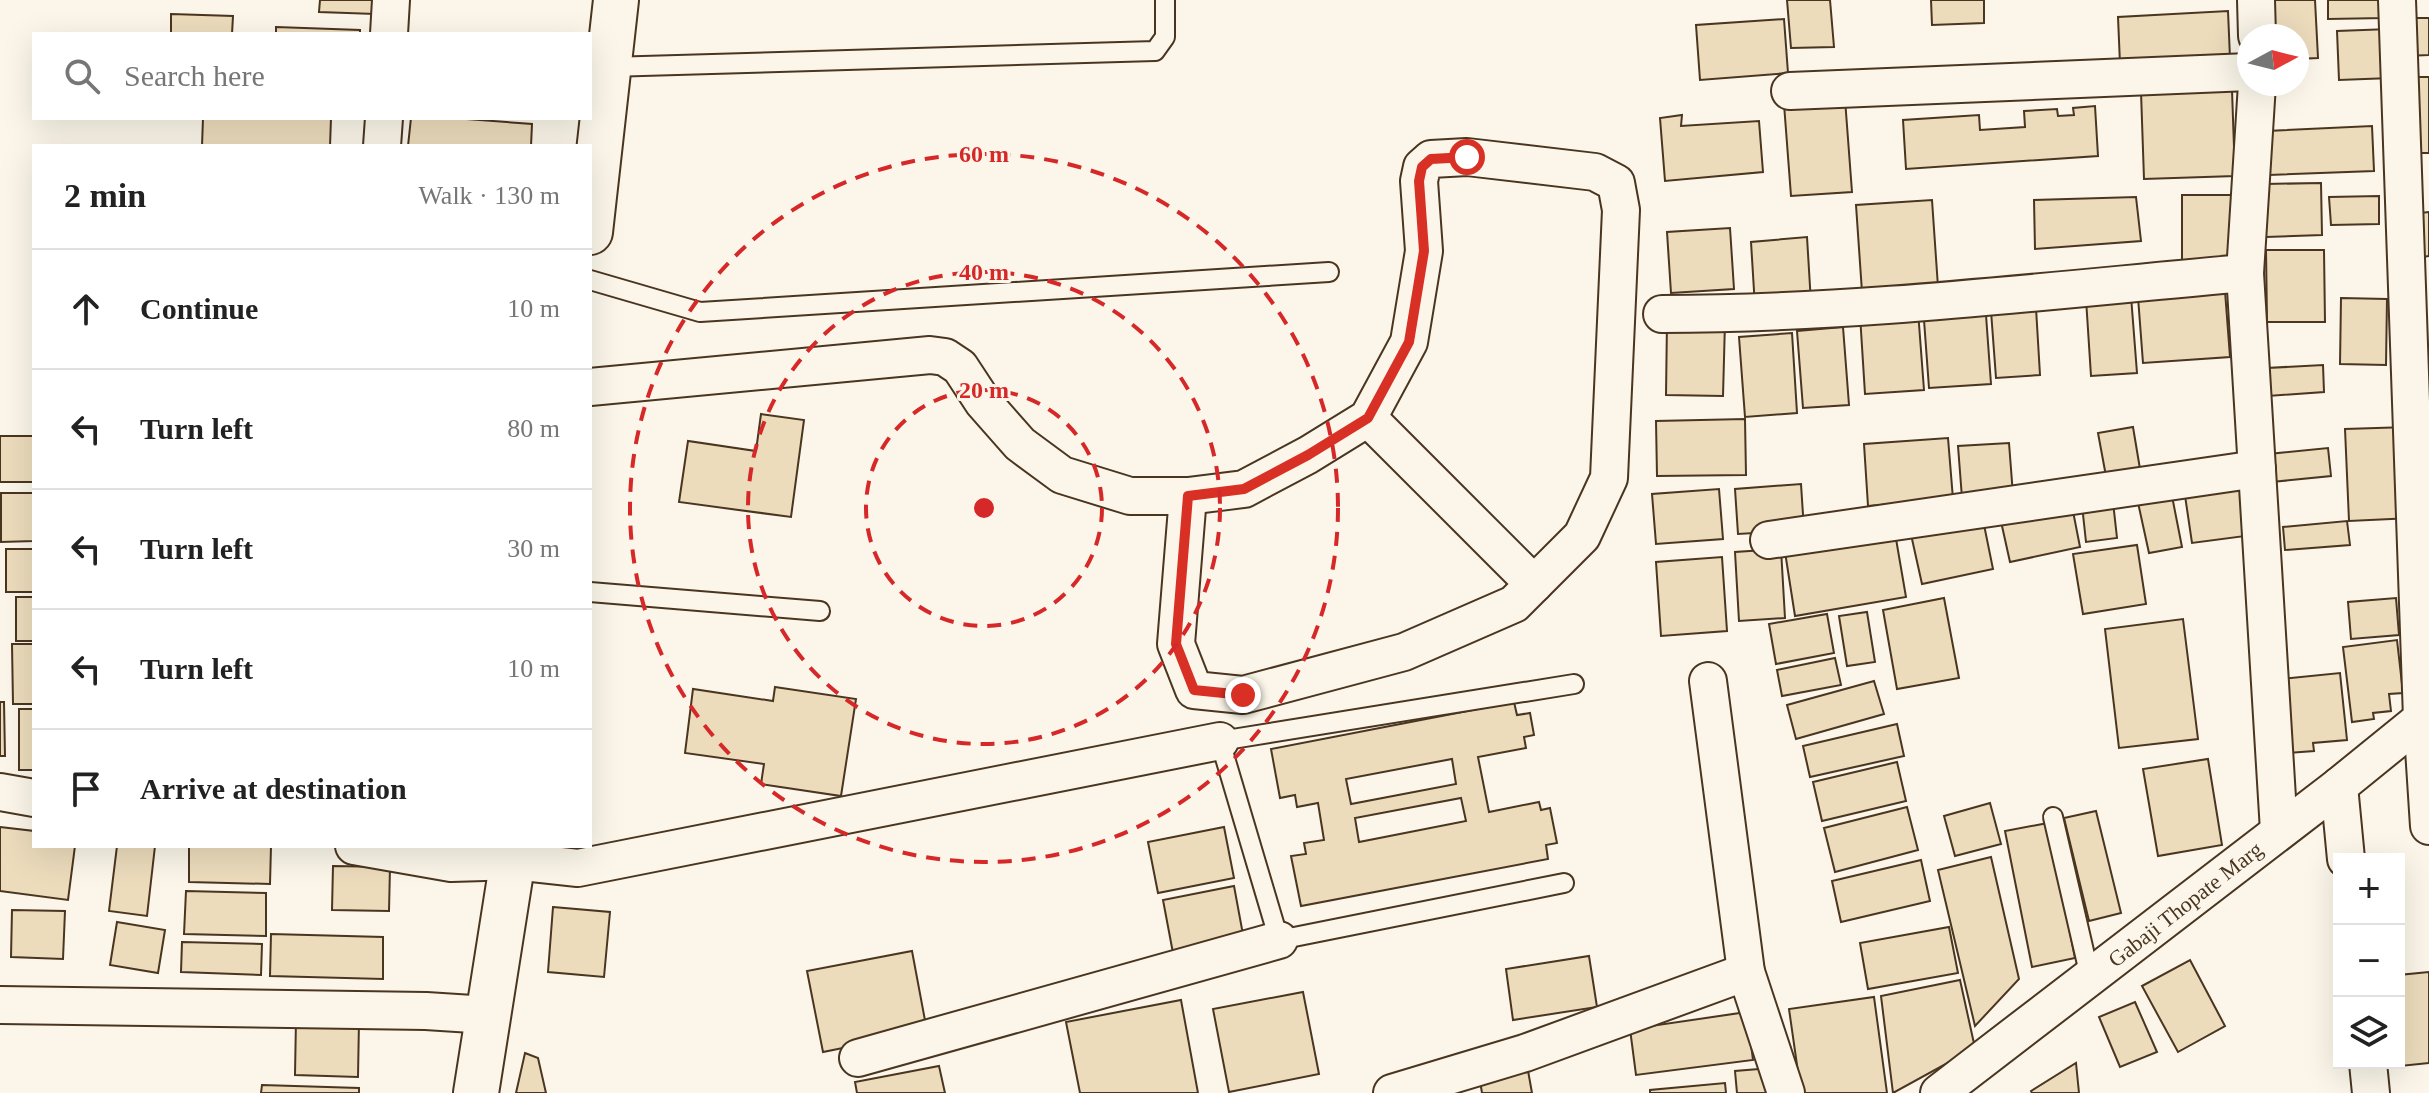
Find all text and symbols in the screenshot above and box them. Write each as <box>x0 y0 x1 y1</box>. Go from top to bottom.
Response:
north arrow <box>2237 24 2309 96</box>
search box <box>32 32 592 120</box>
icon: search <box>60 54 104 98</box>
text: Search here <box>124 59 265 92</box>
route start <box>1449 139 1485 175</box>
text: 60 m <box>959 141 1009 167</box>
text: 2 min <box>64 177 146 214</box>
text: Walk · 130 m <box>418 181 560 210</box>
text: 40 m <box>959 259 1009 285</box>
icon: ahead <box>64 287 108 331</box>
text: Continue <box>140 292 258 325</box>
text: 10 m <box>507 294 560 323</box>
text: 20 m <box>959 377 1009 403</box>
icon: left <box>64 407 108 451</box>
text: Turn left <box>140 412 253 445</box>
text: 80 m <box>507 414 560 443</box>
centre of rings <box>970 494 998 522</box>
icon: left <box>64 527 108 571</box>
text: Turn left <box>140 532 253 565</box>
text: 30 m <box>507 534 560 563</box>
icon: left <box>64 647 108 691</box>
text: Turn left <box>140 652 253 685</box>
text: 10 m <box>507 654 560 683</box>
route end <box>1225 677 1261 713</box>
icon: arrive <box>64 767 108 811</box>
text: Arrive at destination <box>140 772 407 805</box>
street label: Gabaji Thopate Marg <box>2103 836 2267 972</box>
map controls <box>2333 853 2405 1069</box>
button: + <box>2333 853 2405 925</box>
button: − <box>2333 925 2405 997</box>
button: layers <box>2333 997 2405 1069</box>

